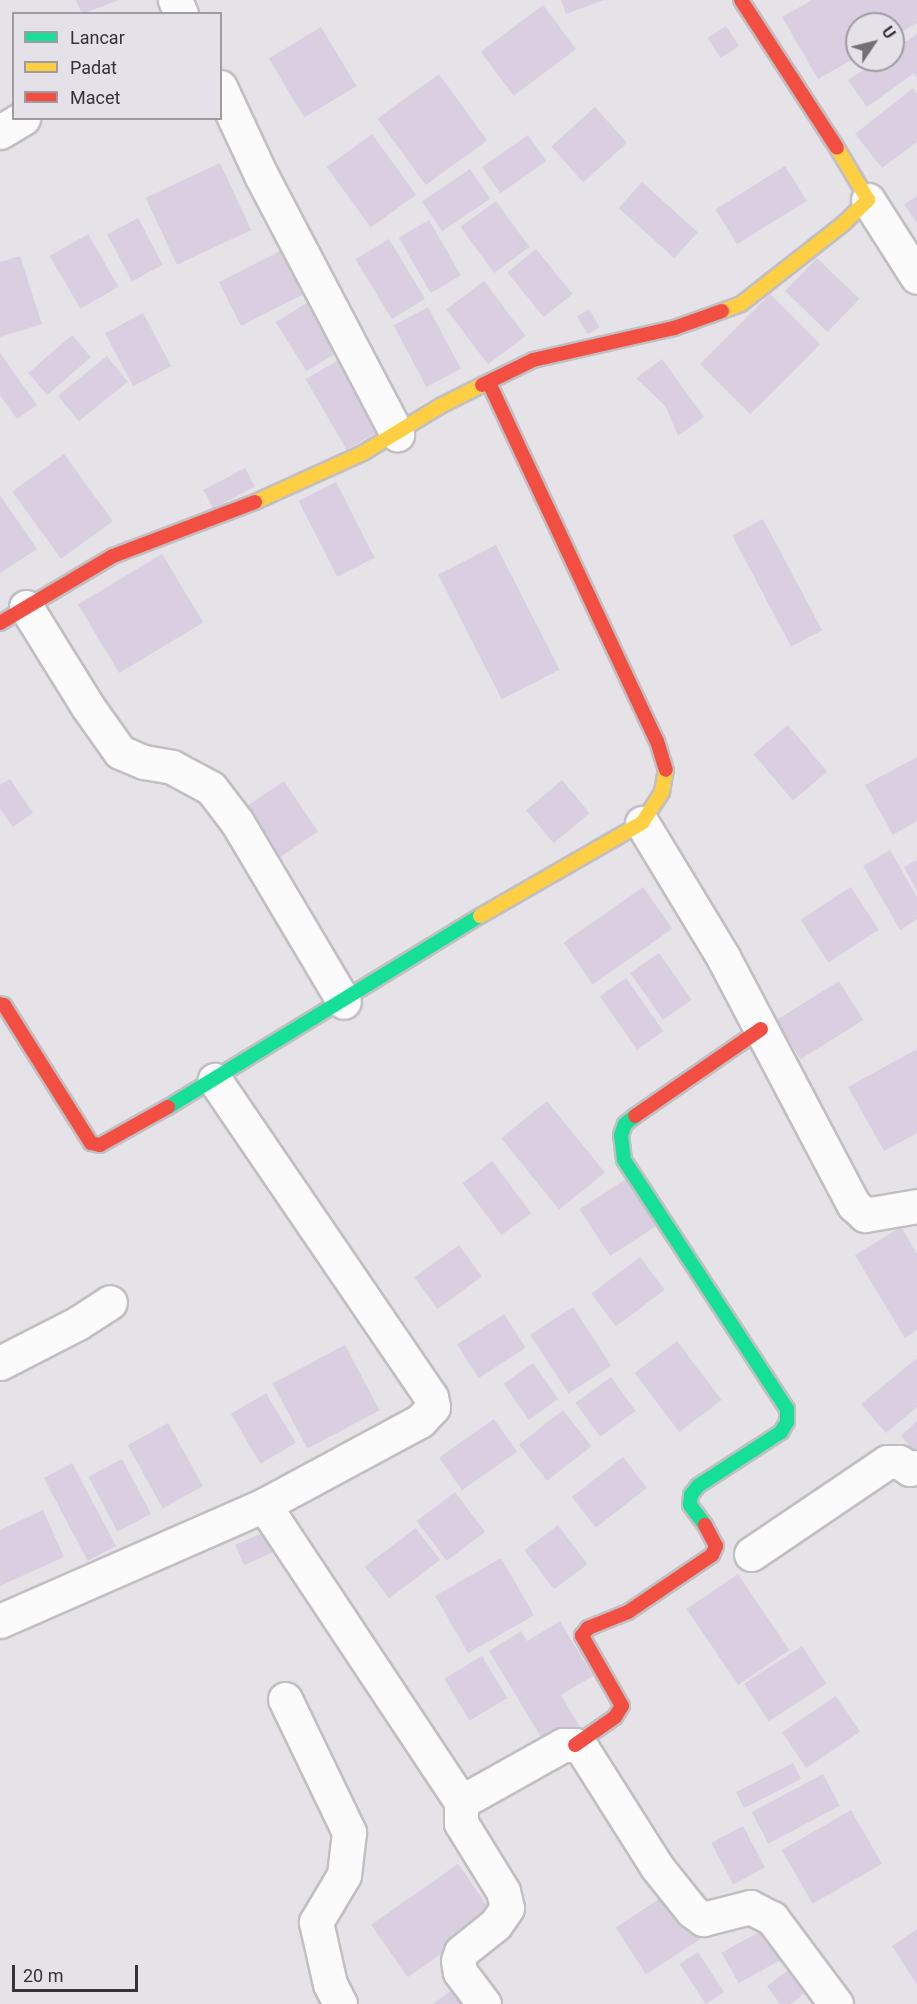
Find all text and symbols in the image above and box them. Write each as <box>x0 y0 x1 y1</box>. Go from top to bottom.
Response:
legend <box>12 12 222 120</box>
north arrow <box>845 12 905 72</box>
text: U <box>878 23 899 42</box>
text: Lancar <box>70 27 125 48</box>
text: Padat <box>70 57 117 78</box>
text: Macet <box>70 87 120 108</box>
scale bar <box>15 1953 141 1991</box>
text: 20 m <box>23 1965 63 1986</box>

